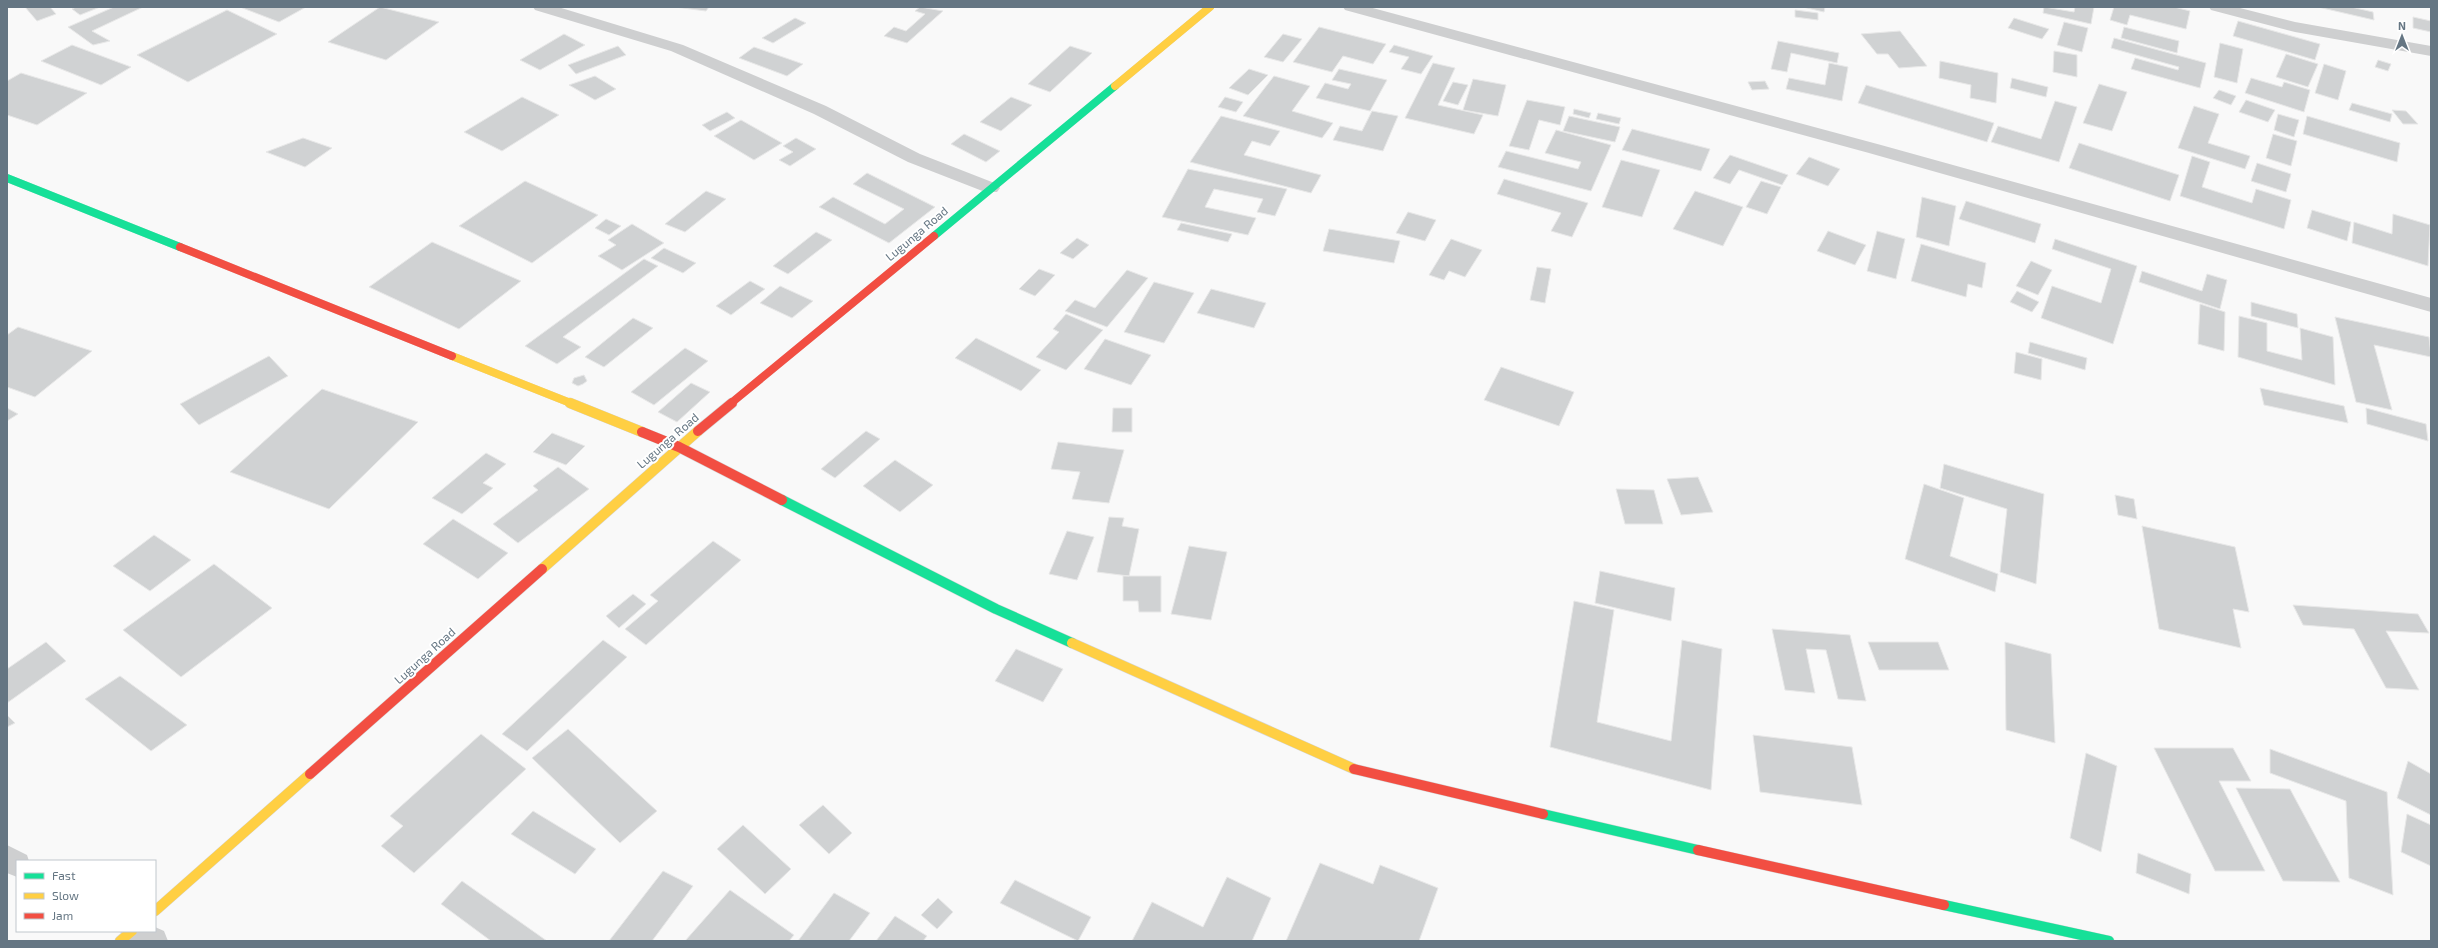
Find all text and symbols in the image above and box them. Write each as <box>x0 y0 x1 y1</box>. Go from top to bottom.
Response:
north arrow <box>2382 16 2422 56</box>
text: N <box>2398 19 2406 32</box>
street label: Lugunga Road <box>882 203 950 263</box>
street label: Lugunga Road <box>634 410 701 471</box>
street label: Lugunga Road <box>391 624 458 686</box>
legend <box>16 860 156 932</box>
text: Fast <box>52 868 76 882</box>
text: Slow <box>52 888 79 902</box>
text: Jam <box>52 908 73 922</box>

